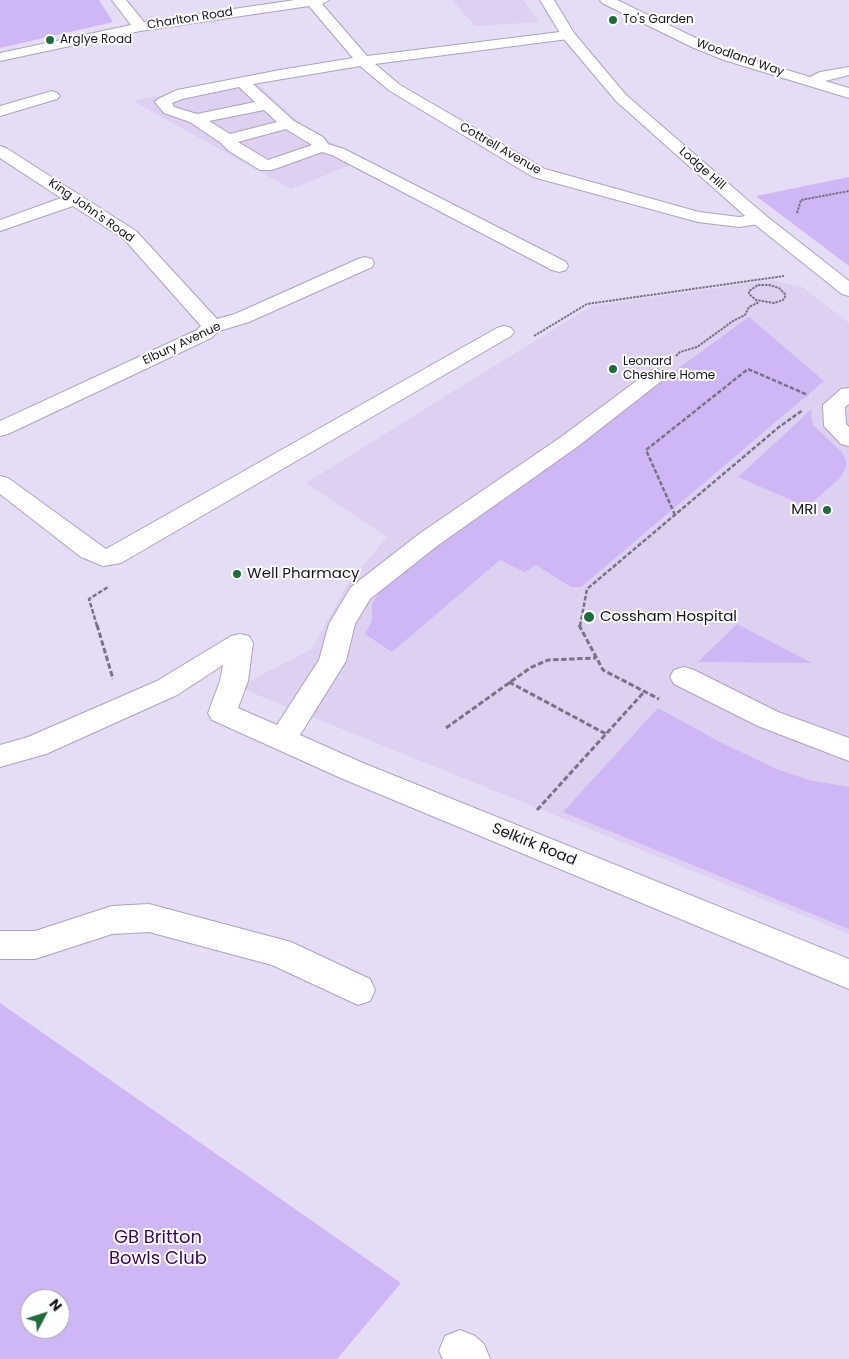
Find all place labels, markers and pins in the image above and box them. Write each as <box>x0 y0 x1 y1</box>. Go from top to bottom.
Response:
place label: To's Garden <box>623 13 694 27</box>
marker: To's Garden <box>607 14 619 26</box>
place label: Arglye Road <box>60 33 132 47</box>
marker: Arglye Road <box>44 34 56 46</box>
place label: Leonard Cheshire Home <box>623 355 715 383</box>
marker: Leonard Cheshire Home <box>607 363 619 375</box>
place label: MRI <box>791 501 817 519</box>
marker: MRI <box>821 504 833 516</box>
place label: Well Pharmacy <box>247 565 359 583</box>
marker: Well Pharmacy <box>231 568 243 580</box>
place label: Cossham Hospital <box>600 608 737 626</box>
marker: Cossham Hospital <box>582 610 596 624</box>

